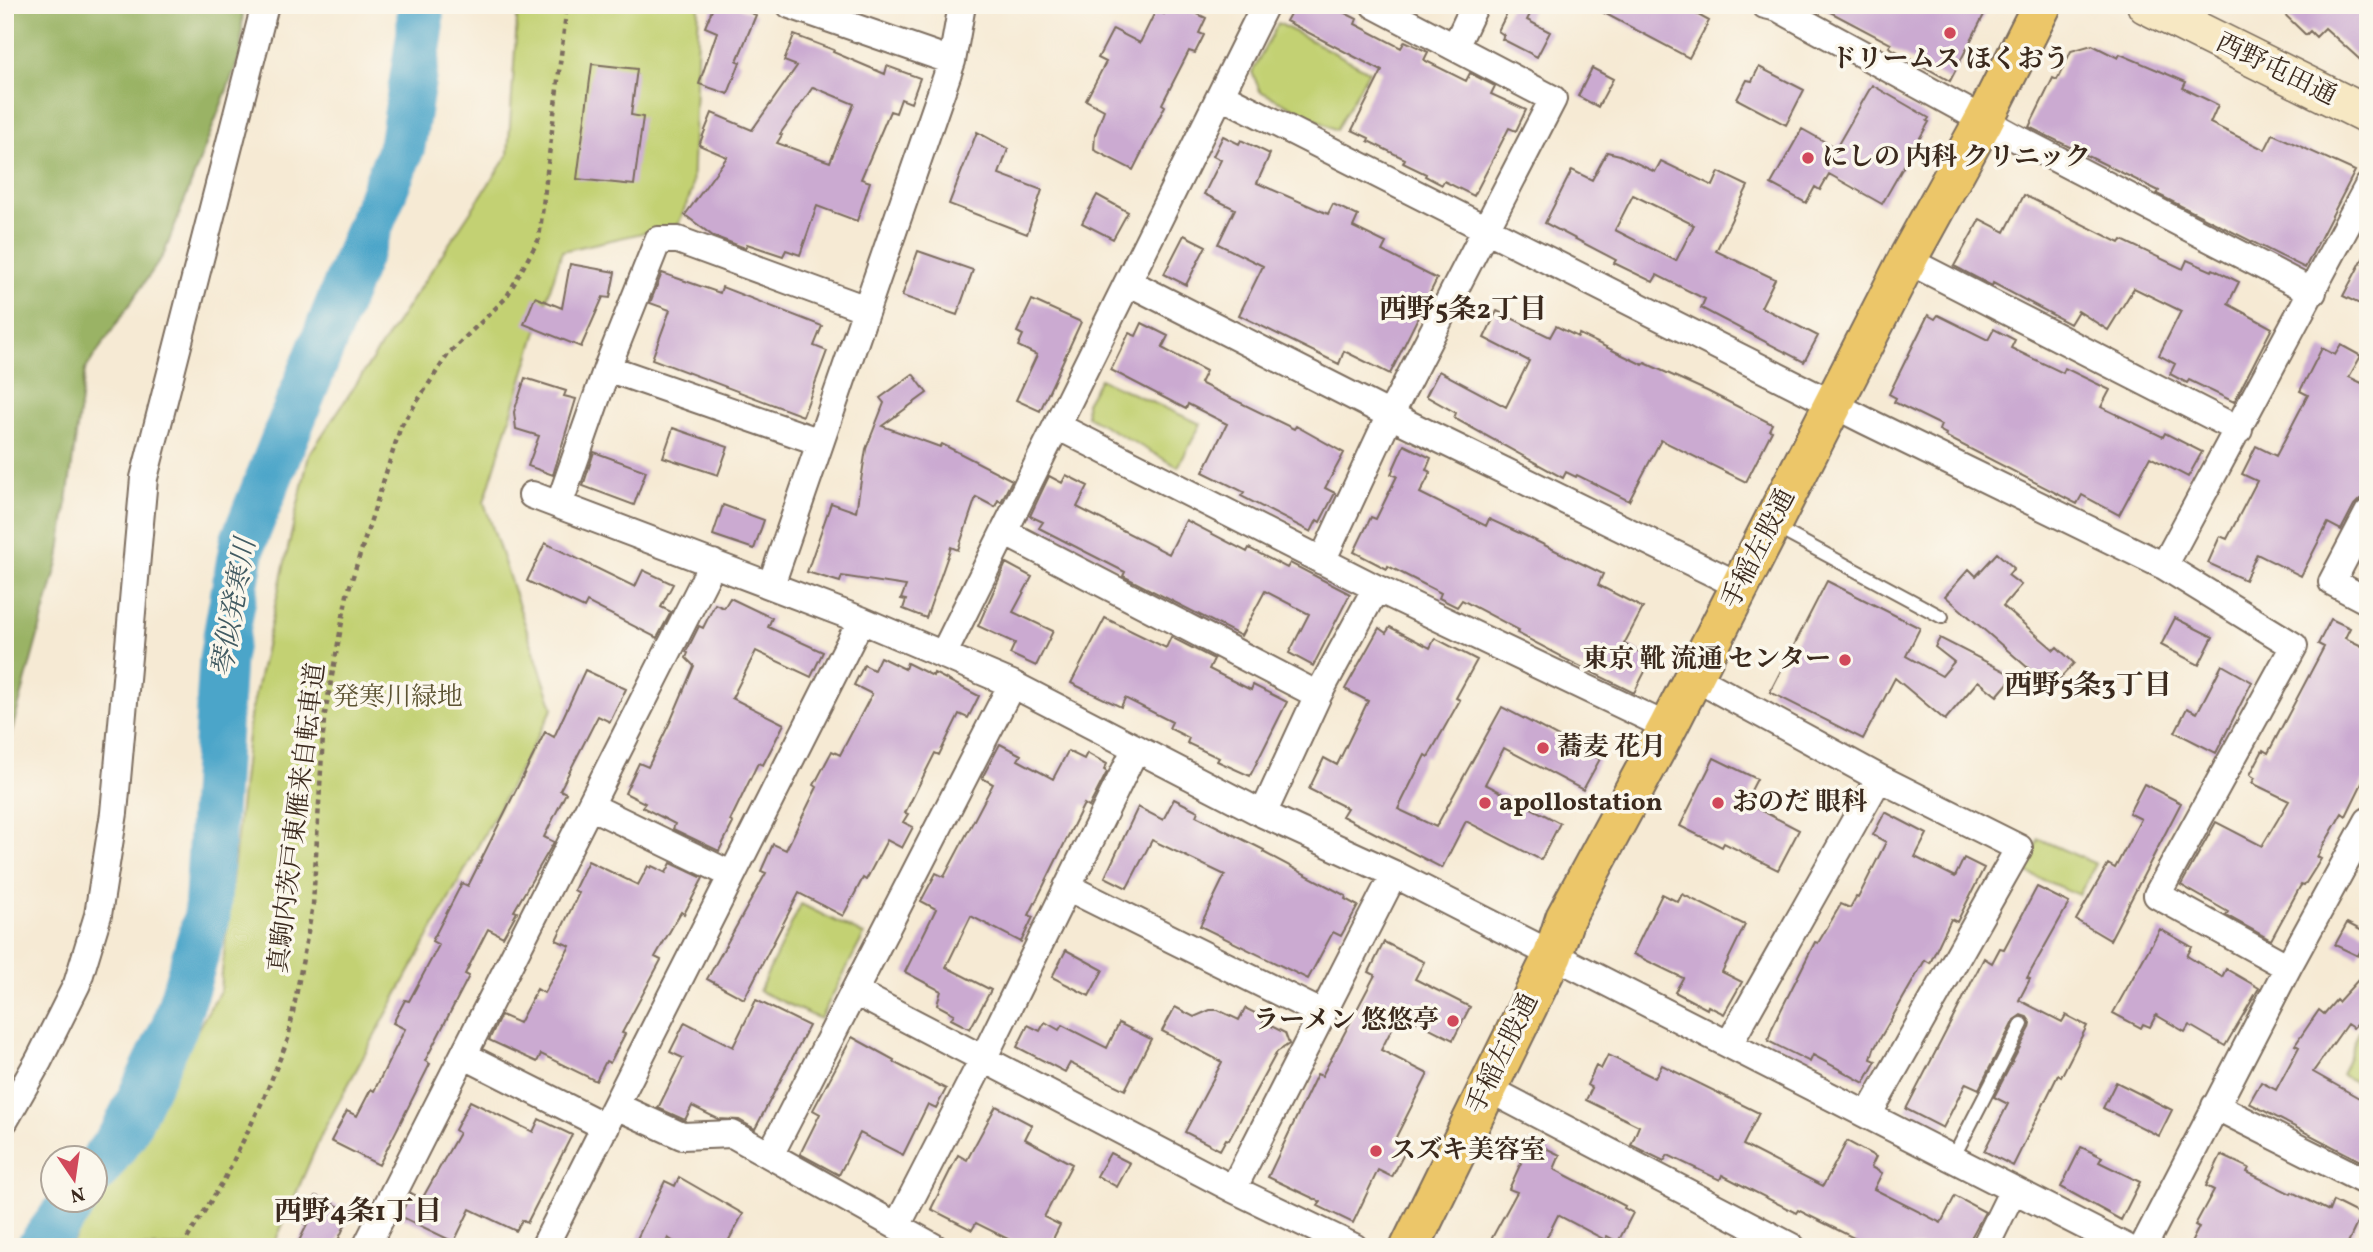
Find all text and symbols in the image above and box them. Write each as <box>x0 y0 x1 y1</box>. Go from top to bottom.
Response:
marker: ドリームス ほくおう <box>1942 25 1958 41</box>
street label: 西野屯田通 <box>2210 25 2342 115</box>
place label: ドリームス ほくおう <box>1830 42 2070 78</box>
place label: にしの 内科 クリニック <box>1822 140 2091 176</box>
marker: にしの 内科 クリニック <box>1800 150 1816 166</box>
district label: 西野5条2丁目 <box>1379 291 1547 330</box>
street label: 手稲左股通 <box>1713 483 1805 615</box>
water label: 琴似発寒川 <box>204 533 267 680</box>
place label: 東京 靴 流通 センター <box>1582 642 1831 678</box>
marker: 東京 靴 流通 センター <box>1837 652 1853 668</box>
street label: 真駒内茨戸東雁来自転車道 <box>261 661 335 975</box>
district label: 西野5条3丁目 <box>2004 667 2172 706</box>
park label: 発寒川緑地 <box>333 680 463 716</box>
place label: 蕎麦 花月 <box>1557 730 1666 766</box>
marker: 蕎麦 花月 <box>1535 740 1551 756</box>
place label: apollostation <box>1499 785 1663 821</box>
place label: おのだ 眼科 <box>1732 785 1867 821</box>
marker: apollostation <box>1477 795 1493 811</box>
marker: おのだ 眼科 <box>1710 795 1726 811</box>
street label: 手稲左股通 <box>1458 988 1548 1120</box>
place label: ラーメン 悠悠亭 <box>1253 1003 1439 1039</box>
marker: ラーメン 悠悠亭 <box>1445 1013 1461 1029</box>
place label: スズキ美容室 <box>1390 1133 1546 1169</box>
marker: スズキ美容室 <box>1368 1143 1384 1159</box>
north arrow <box>38 1144 108 1214</box>
text: N <box>68 1179 87 1208</box>
district label: 西野4条1丁目 <box>274 1193 442 1232</box>

